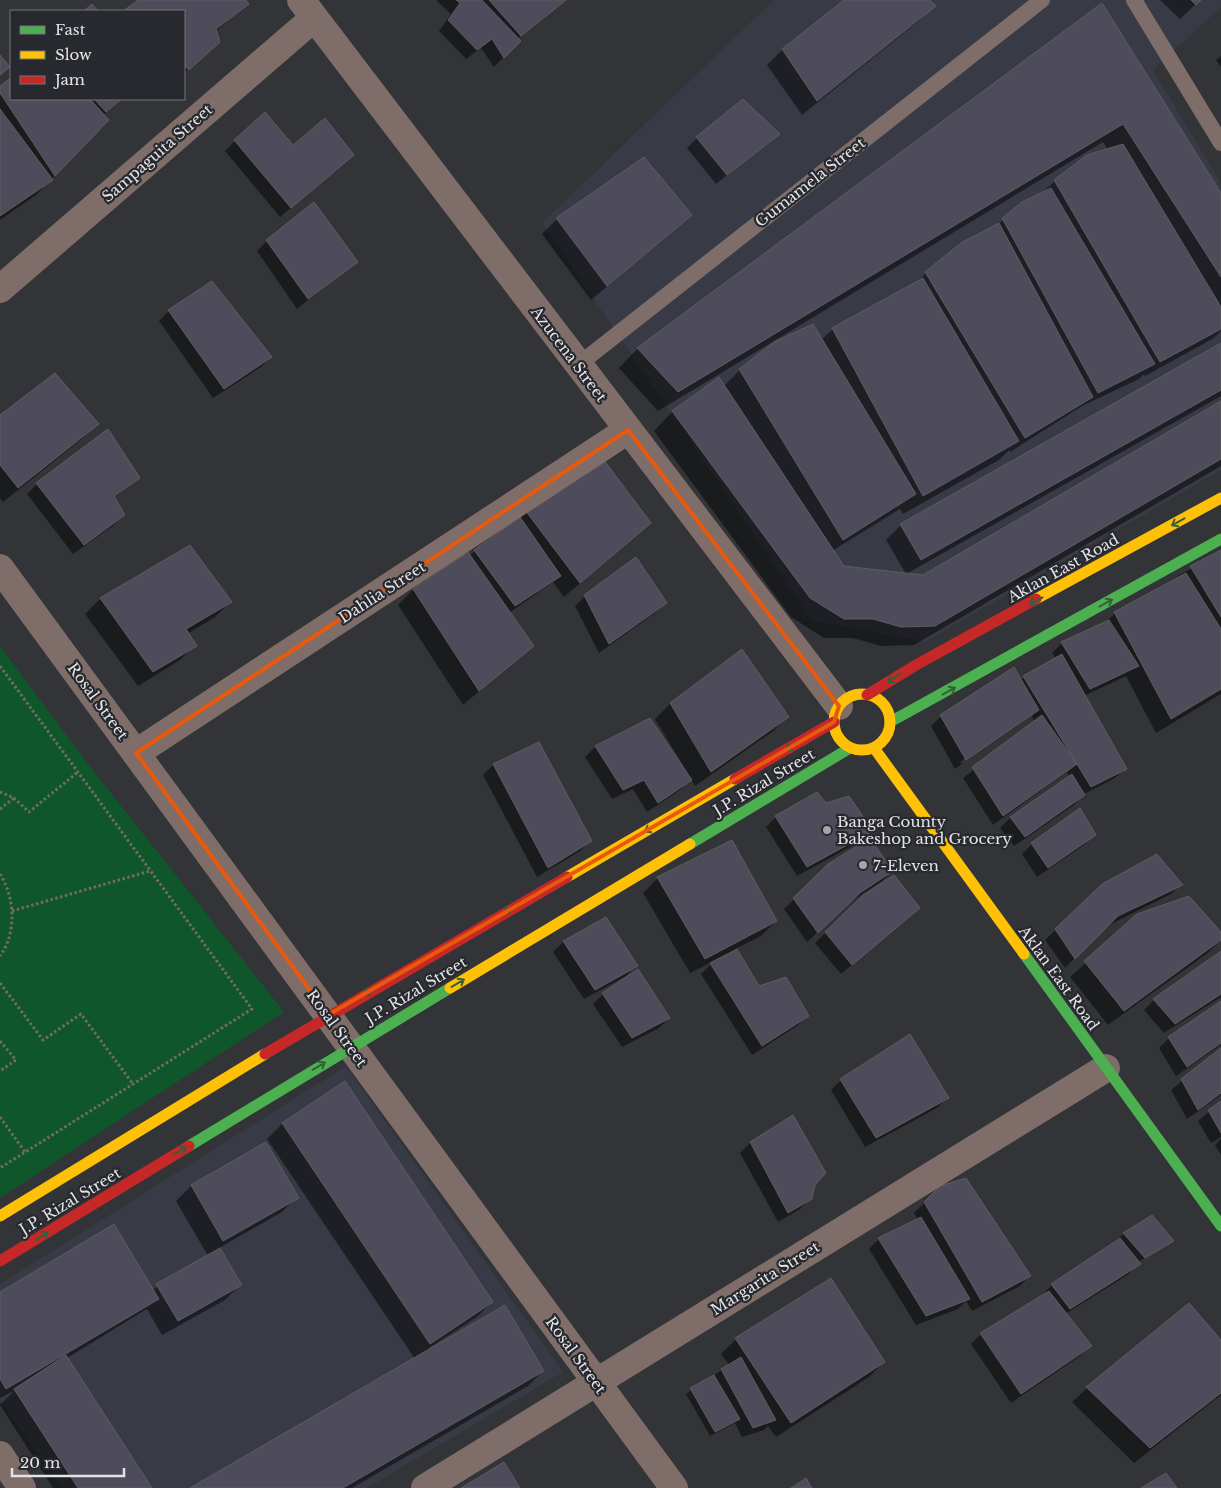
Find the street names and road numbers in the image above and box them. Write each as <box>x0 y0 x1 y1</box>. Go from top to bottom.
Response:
street label: Sampaguita Street <box>98 100 216 206</box>
street label: Gumamela Street <box>751 133 869 231</box>
street label: Azucena Street <box>526 302 611 406</box>
street label: Aklan East Road <box>1003 530 1122 607</box>
street label: Dahlia Street <box>335 557 429 627</box>
street label: Rosal Street <box>64 659 133 744</box>
street label: J.P. Rizal Street <box>708 744 818 821</box>
street label: Aklan East Road <box>1014 921 1103 1034</box>
street label: J.P. Rizal Street <box>360 952 470 1029</box>
street label: Rosal Street <box>303 986 372 1071</box>
street label: J.P. Rizal Street <box>14 1163 124 1240</box>
street label: Margarita Street <box>707 1237 823 1319</box>
street label: Rosal Street <box>542 1313 611 1398</box>

